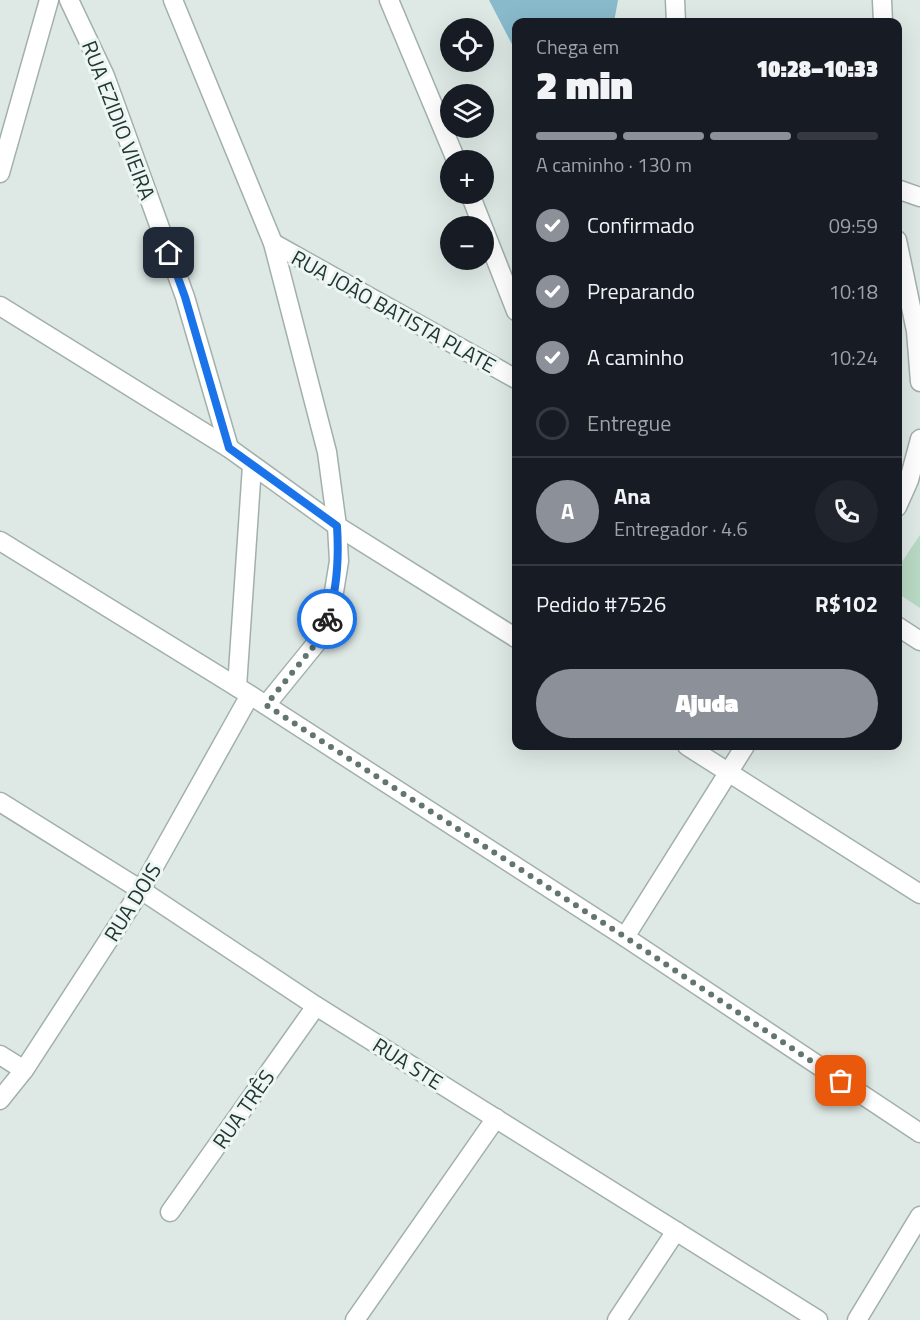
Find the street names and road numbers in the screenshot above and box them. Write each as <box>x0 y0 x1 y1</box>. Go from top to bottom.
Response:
street label: RUA EZIDIO VIEIRA <box>74 36 164 205</box>
street label: RUA JOÃO BATISTA PLATE <box>286 241 502 381</box>
street label: RUA DOIS <box>95 856 169 948</box>
street label: RUA STE <box>367 1029 449 1097</box>
street label: RUA TRÊS <box>204 1063 282 1155</box>

